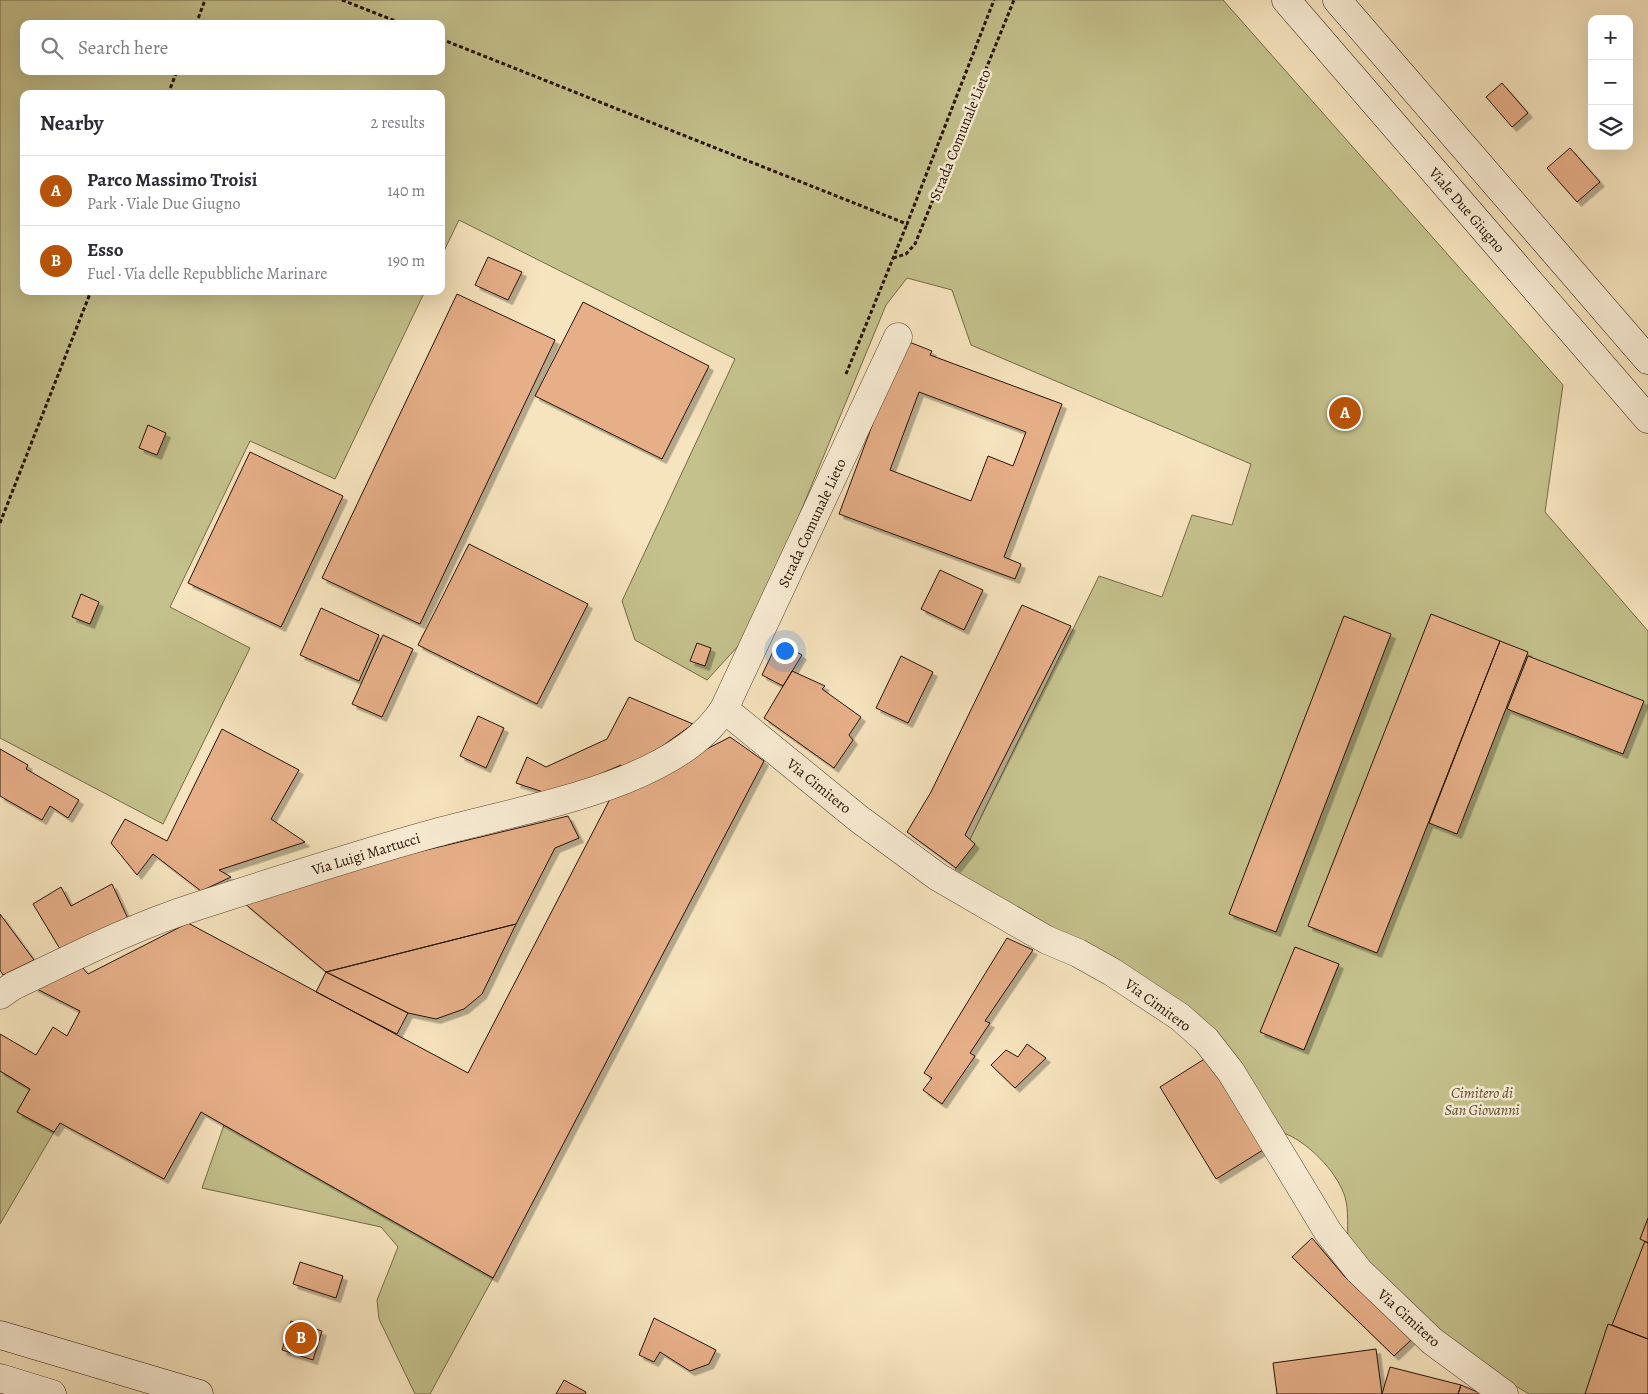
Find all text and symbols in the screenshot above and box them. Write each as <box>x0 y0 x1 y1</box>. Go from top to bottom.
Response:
map controls <box>1588 15 1633 150</box>
button: + <box>1588 15 1633 60</box>
search box <box>20 20 445 75</box>
icon: search <box>38 34 66 62</box>
text: Search here <box>78 35 168 61</box>
button: − <box>1588 60 1633 105</box>
street label: Strada Comunale Lieto <box>924 66 996 204</box>
button: layers <box>1588 105 1633 150</box>
text: Nearby <box>40 109 103 137</box>
text: 2 results <box>370 112 425 134</box>
street label: Viale Due Giugno <box>1424 162 1510 257</box>
text: Parco Massimo Troisi <box>87 167 257 193</box>
text: A <box>51 180 61 202</box>
text: 140 m <box>387 180 425 202</box>
text: Park · Viale Due Giugno <box>87 193 240 215</box>
text: Esso <box>87 237 124 263</box>
text: B <box>51 250 61 272</box>
text: 190 m <box>387 250 425 272</box>
text: Fuel · Via delle Repubbliche Marinare <box>87 263 327 285</box>
pin: A <box>1329 394 1361 432</box>
street label: Strada Comunale Lieto <box>773 455 851 591</box>
your location <box>772 638 798 664</box>
street label: Via Cimitero <box>782 753 855 818</box>
street label: Via Luigi Martucci <box>308 828 423 880</box>
street label: Via Cimitero <box>1120 974 1195 1036</box>
park label: Cimitero di San Giovanni <box>1444 1083 1520 1120</box>
street label: Via Cimitero <box>1373 1284 1444 1351</box>
pin: B <box>285 1319 317 1357</box>

